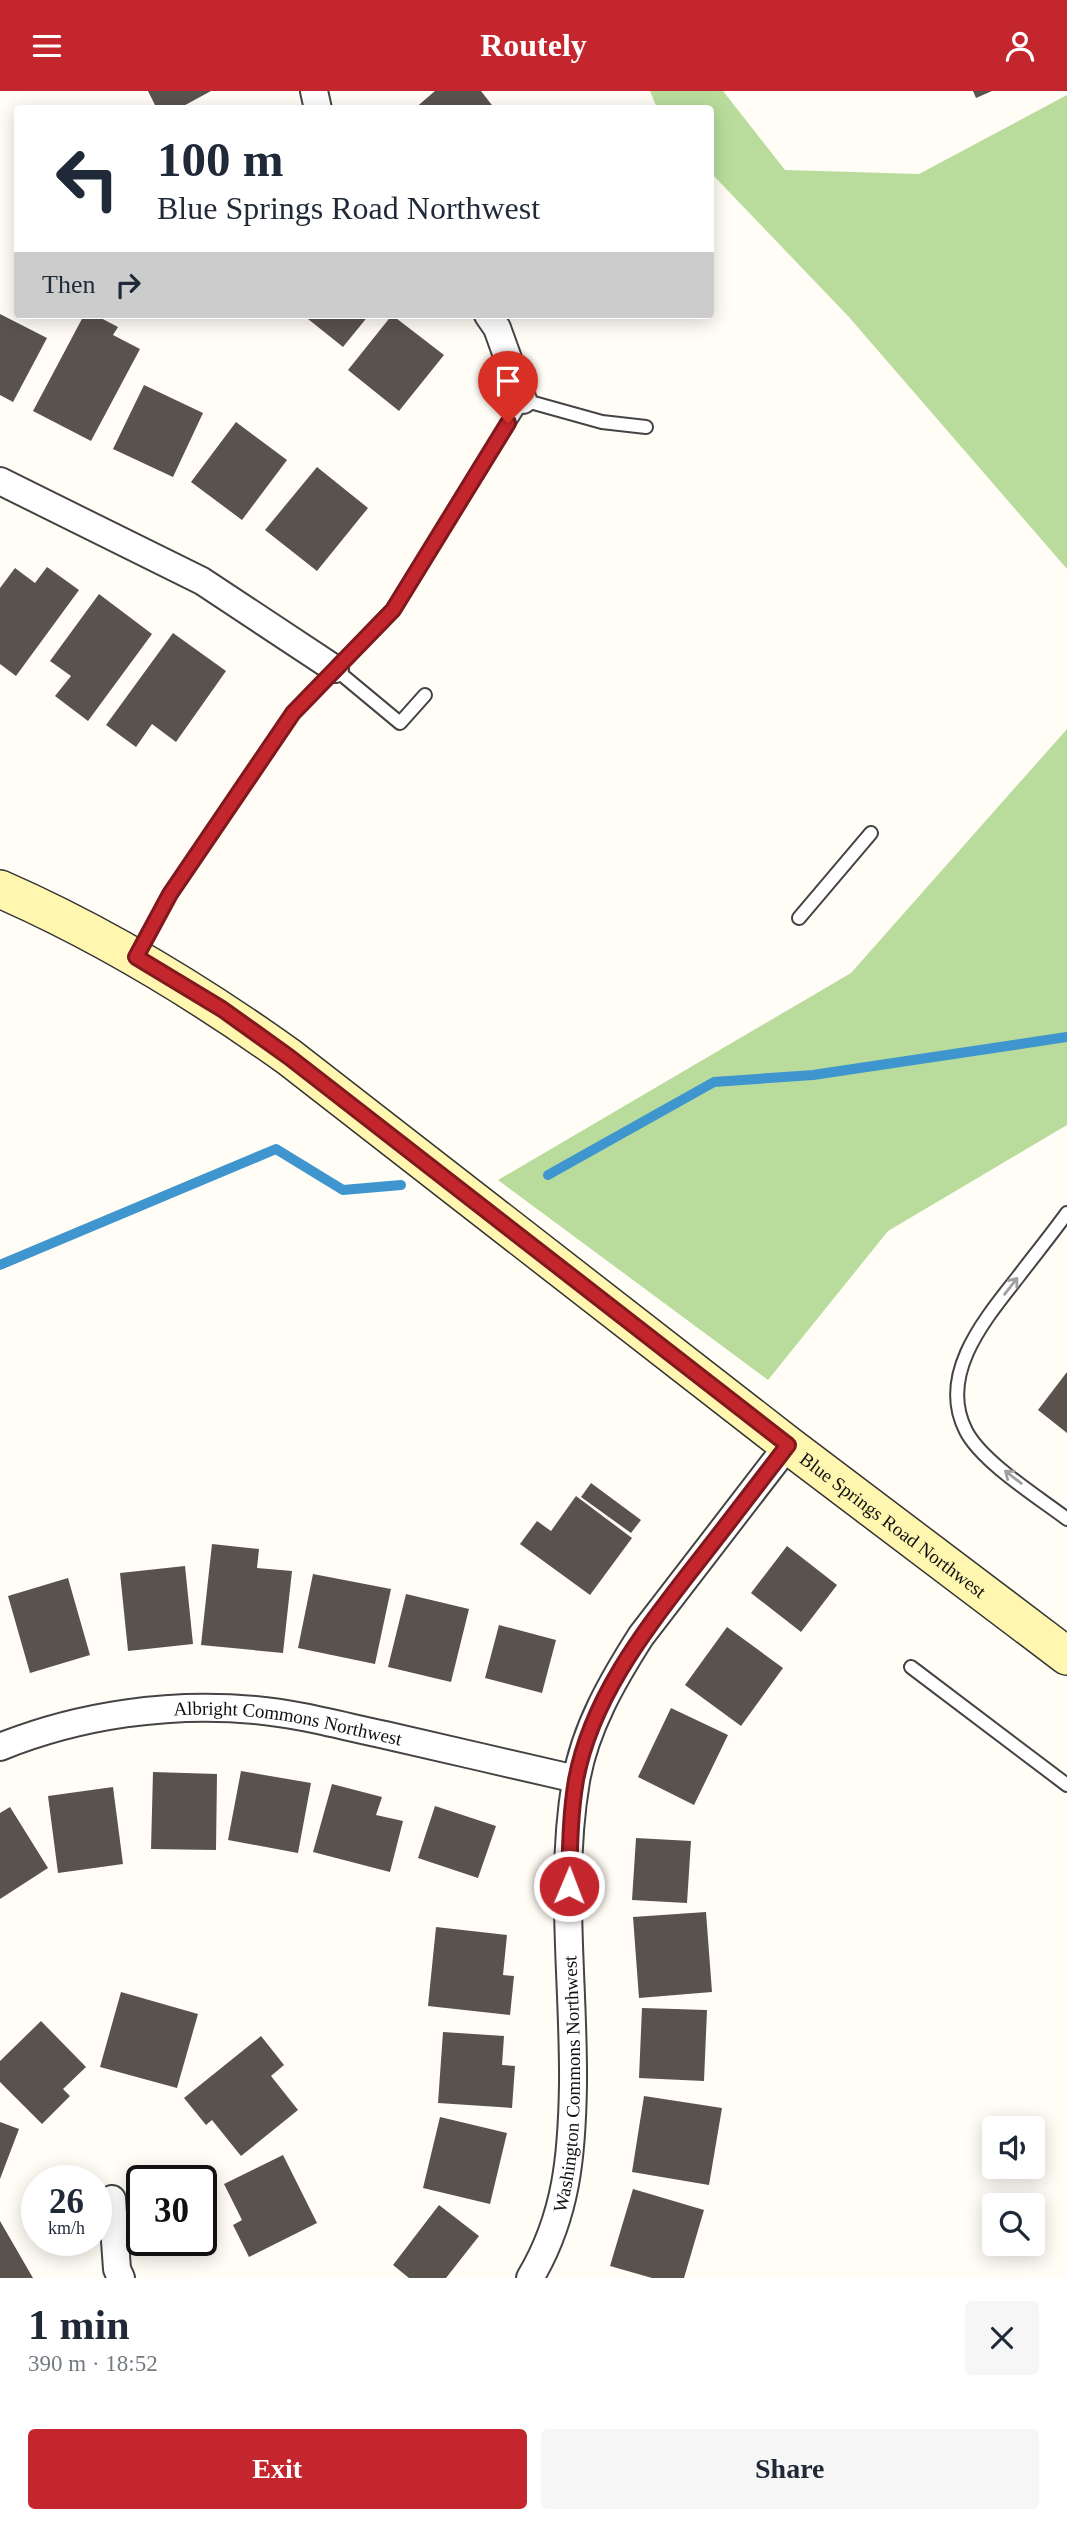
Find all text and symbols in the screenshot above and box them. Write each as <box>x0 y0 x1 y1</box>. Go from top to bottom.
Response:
icon: menu <box>28 27 66 65</box>
text: Routely <box>480 27 587 63</box>
icon: person <box>1001 27 1039 65</box>
text: 100 m <box>157 132 284 187</box>
icon: left <box>42 133 133 224</box>
text: Blue Springs Road Northwest <box>157 190 540 226</box>
icon: right <box>109 266 147 304</box>
text: Then <box>42 270 95 299</box>
pin <box>478 351 538 423</box>
icon: arrive <box>489 362 527 400</box>
one-way arrow <box>1004 1277 1019 1295</box>
street label: Blue Springs Road Northwest <box>796 1448 991 1602</box>
one-way arrow <box>1004 1470 1023 1485</box>
street label: Albright Commons Northwest <box>173 1697 405 1749</box>
position arrow <box>532 1849 606 1923</box>
street label: Washington Commons Northwest <box>548 1955 584 2214</box>
map controls <box>982 2116 1045 2256</box>
button: sound <box>982 2116 1045 2179</box>
speed limit sign: 30 <box>126 2165 217 2256</box>
text: 26 <box>49 2182 84 2221</box>
button: search <box>982 2193 1045 2256</box>
text: km/h <box>48 2218 85 2238</box>
button: close <box>965 2301 1039 2375</box>
text: 1 min <box>28 2302 130 2348</box>
text: 390 m · 18:52 <box>28 2351 158 2376</box>
button: Exit <box>28 2429 527 2509</box>
button: Share <box>541 2429 1039 2509</box>

